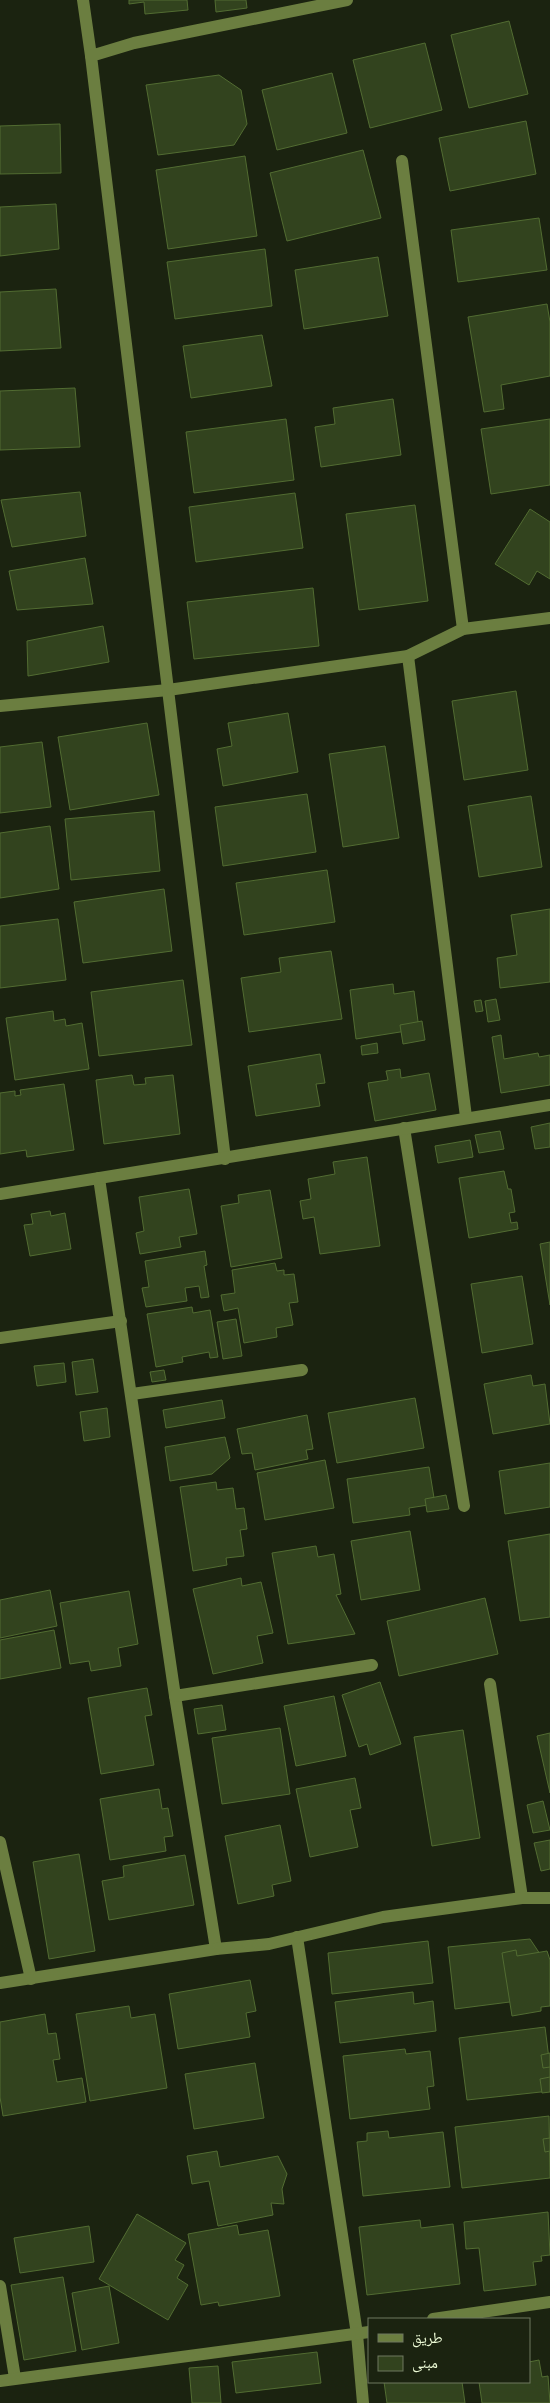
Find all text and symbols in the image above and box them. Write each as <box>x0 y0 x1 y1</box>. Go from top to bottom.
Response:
legend <box>368 2318 530 2383</box>
text: طريق <box>412 2329 443 2348</box>
text: مبنى <box>412 2354 438 2373</box>

